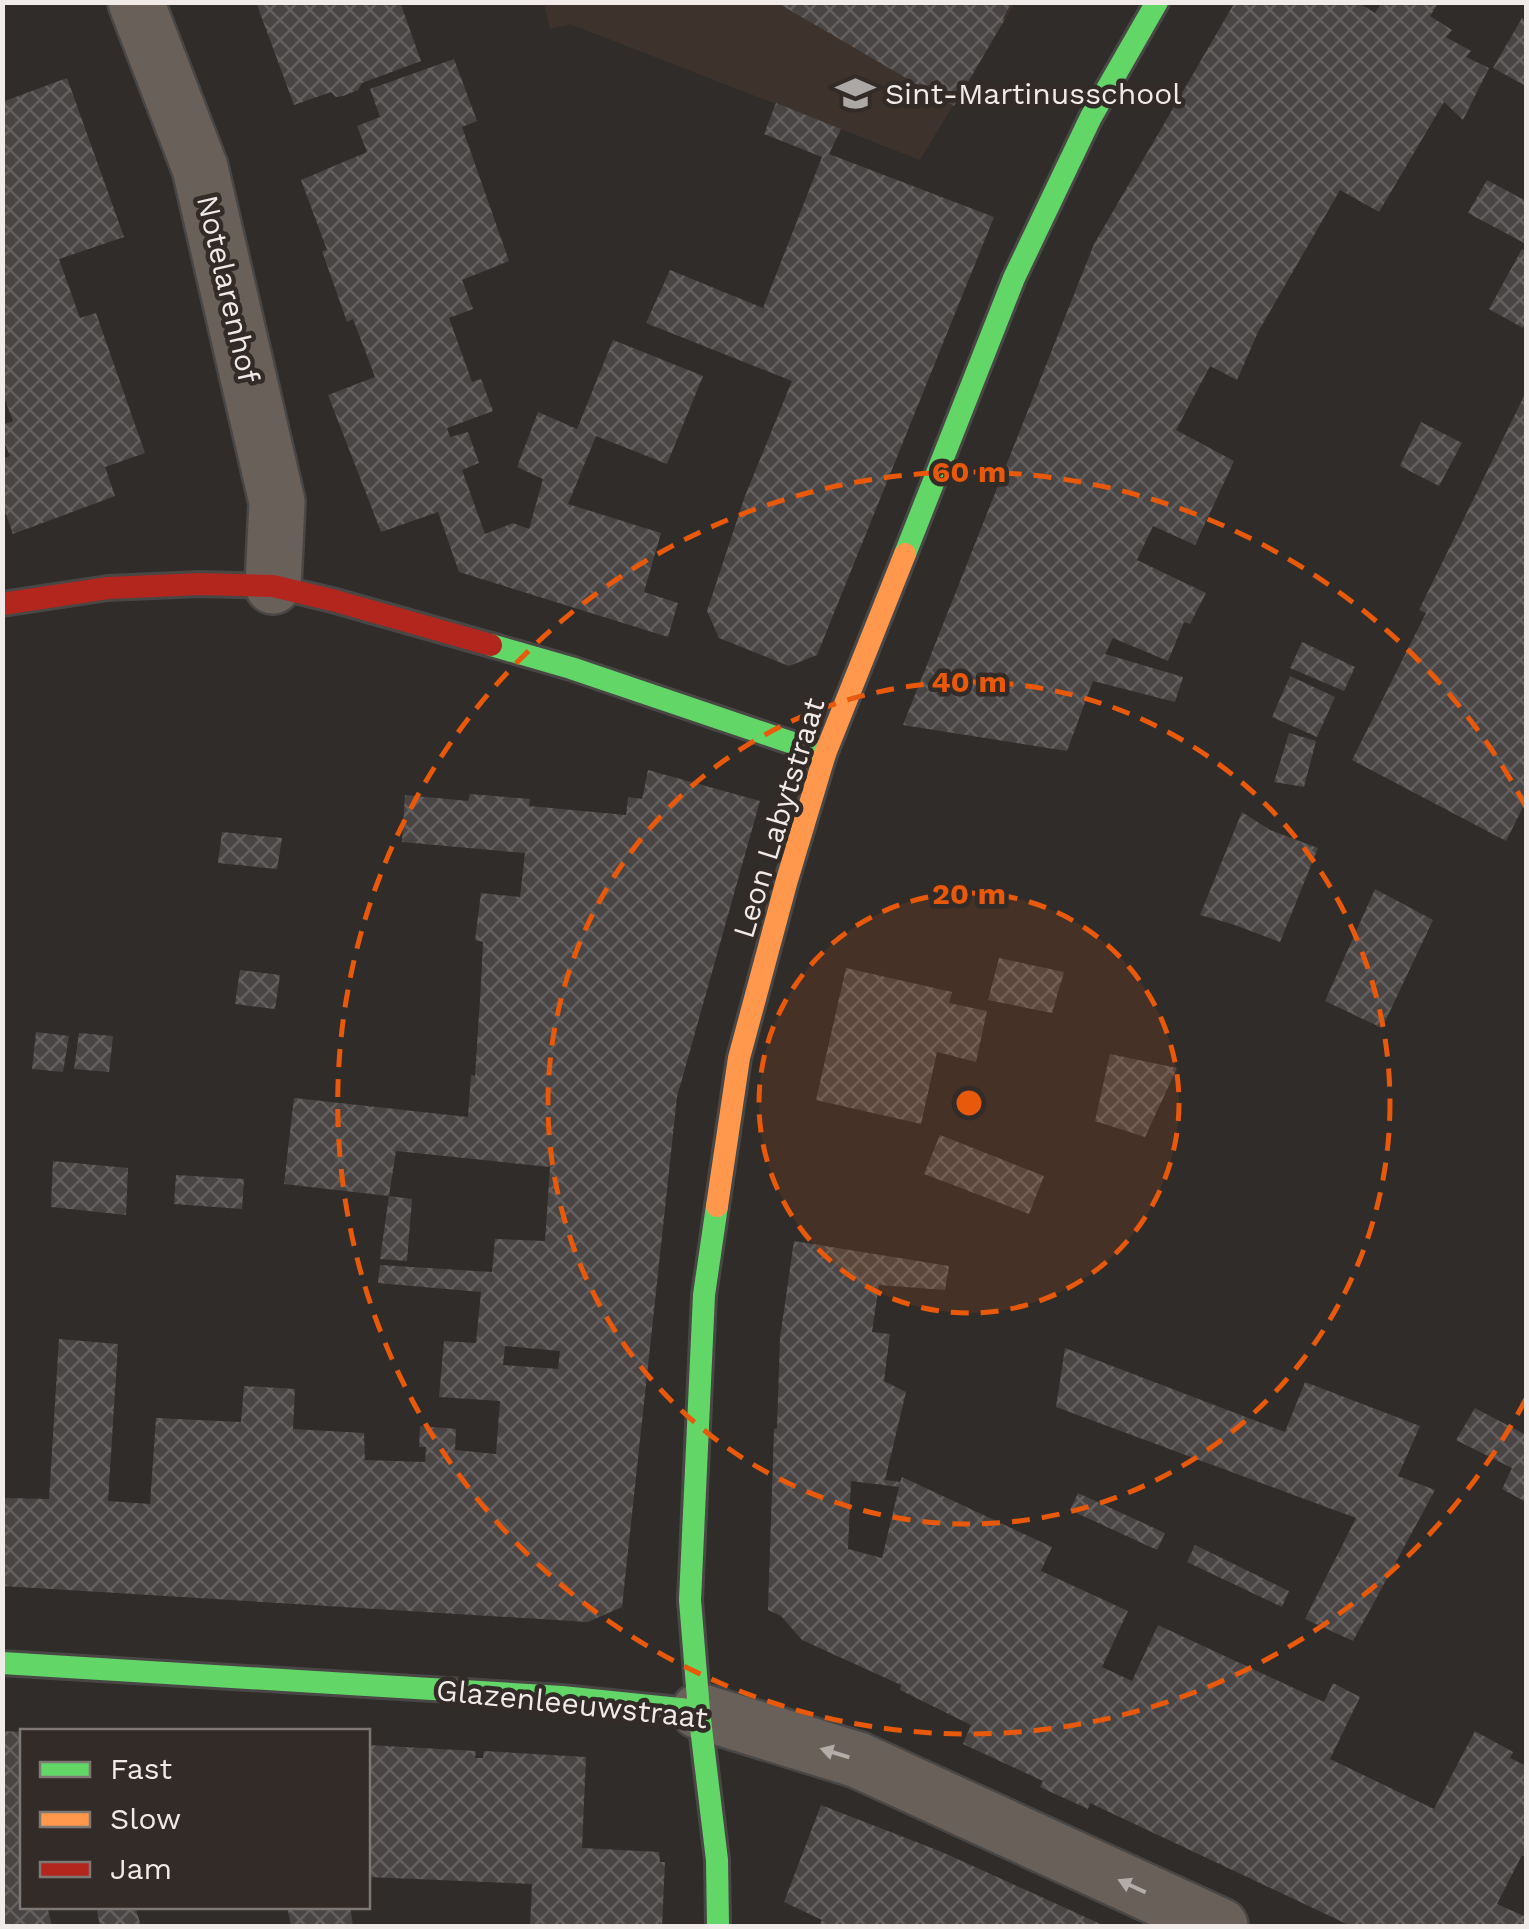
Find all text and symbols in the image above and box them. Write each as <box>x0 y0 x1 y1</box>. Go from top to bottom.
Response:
school or university icon: Sint-Martinusschool <box>834 73 876 115</box>
place label: Sint-Martinusschool <box>885 76 1182 111</box>
street label: Notelarenhof <box>190 192 267 386</box>
text: 60 m <box>932 454 1006 489</box>
text: 40 m <box>931 664 1007 699</box>
street label: Leon Labytstraat <box>725 693 832 942</box>
text: 20 m <box>932 876 1006 911</box>
centre of rings <box>951 1085 987 1121</box>
street label: Glazenleeuwstraat <box>435 1672 710 1735</box>
legend <box>20 1729 370 1909</box>
one-way arrow <box>819 1745 850 1760</box>
text: Fast <box>110 1751 173 1786</box>
text: Slow <box>110 1801 181 1836</box>
text: Jam <box>110 1851 172 1886</box>
one-way arrow <box>1117 1877 1146 1894</box>

